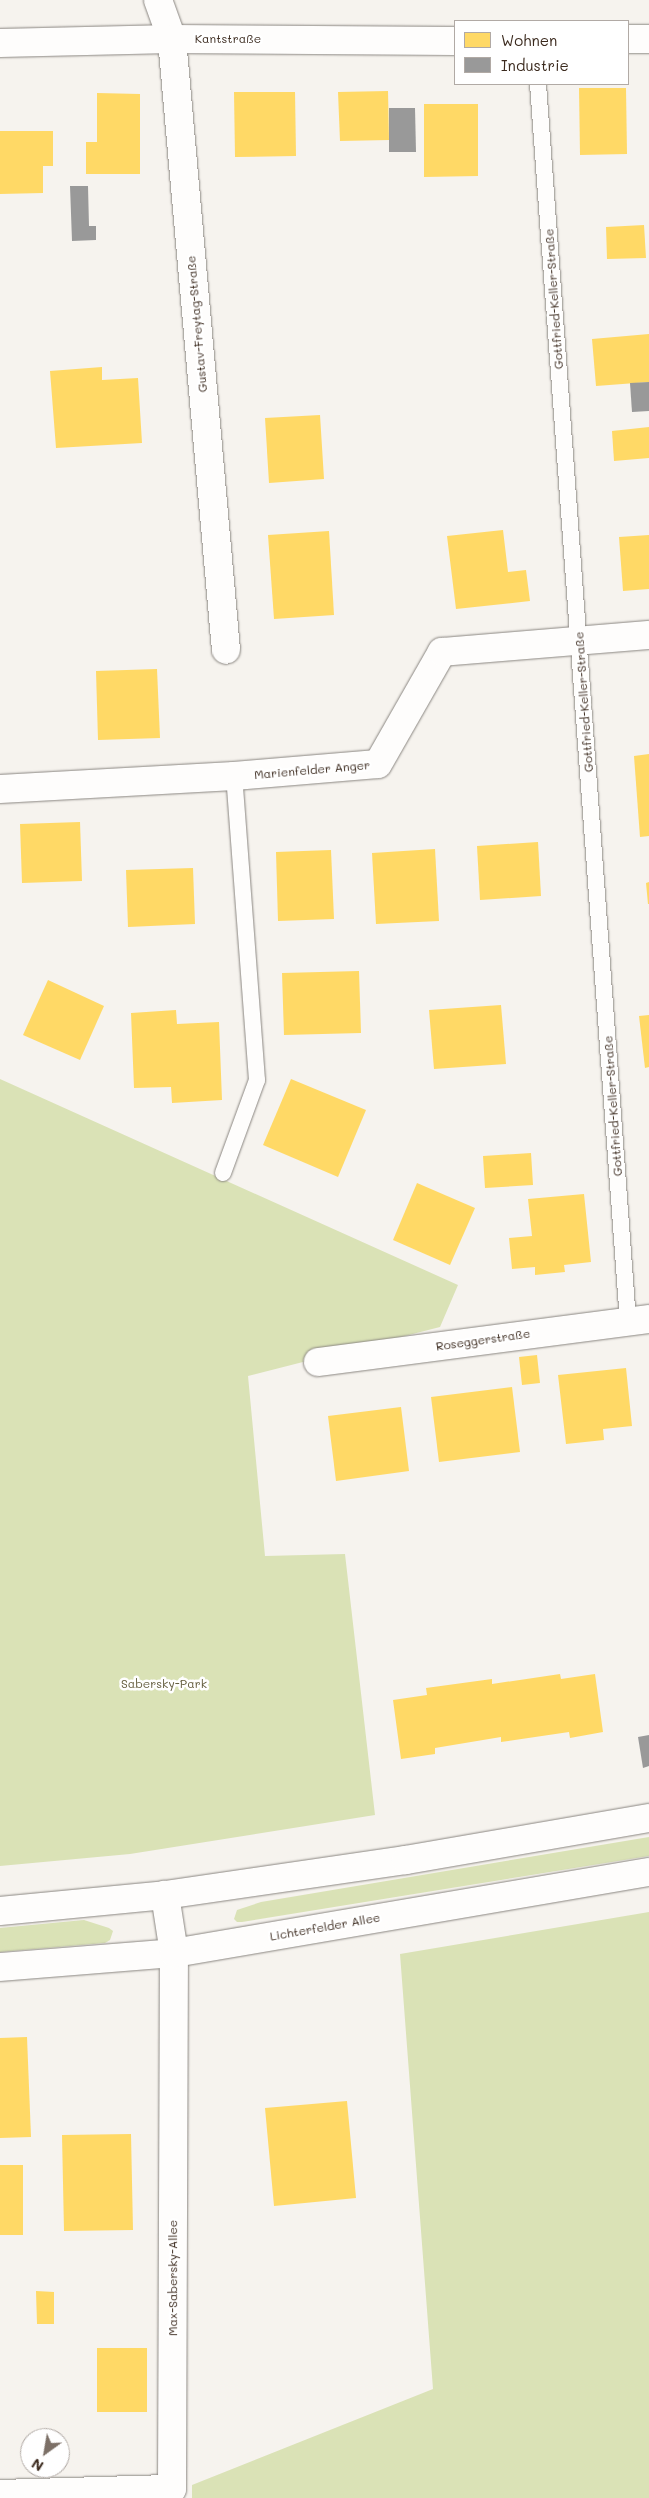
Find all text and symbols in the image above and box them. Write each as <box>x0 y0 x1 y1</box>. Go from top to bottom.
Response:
legend <box>454 20 629 85</box>
text: Wohnen <box>501 30 557 50</box>
street label: Kantstraße <box>195 32 261 46</box>
text: Industrie <box>501 55 569 75</box>
street label: Gottfried-Keller-Straße <box>542 228 566 370</box>
street label: Gustav-Freytag-Straße <box>184 255 210 393</box>
street label: Gottfried-Keller-Straße <box>572 631 596 773</box>
street label: Marienfelder Anger <box>254 758 370 782</box>
street label: Gottfried-Keller-Straße <box>601 1035 625 1177</box>
street label: Roseggerstraße <box>435 1326 531 1354</box>
park label: Sabersky-Park <box>121 1677 207 1691</box>
street label: Lichterfelder Allee <box>269 1910 381 1944</box>
street label: Max-Sabersky-Allee <box>166 2220 180 2336</box>
north arrow <box>20 2428 70 2478</box>
text: N <box>28 2454 47 2476</box>

